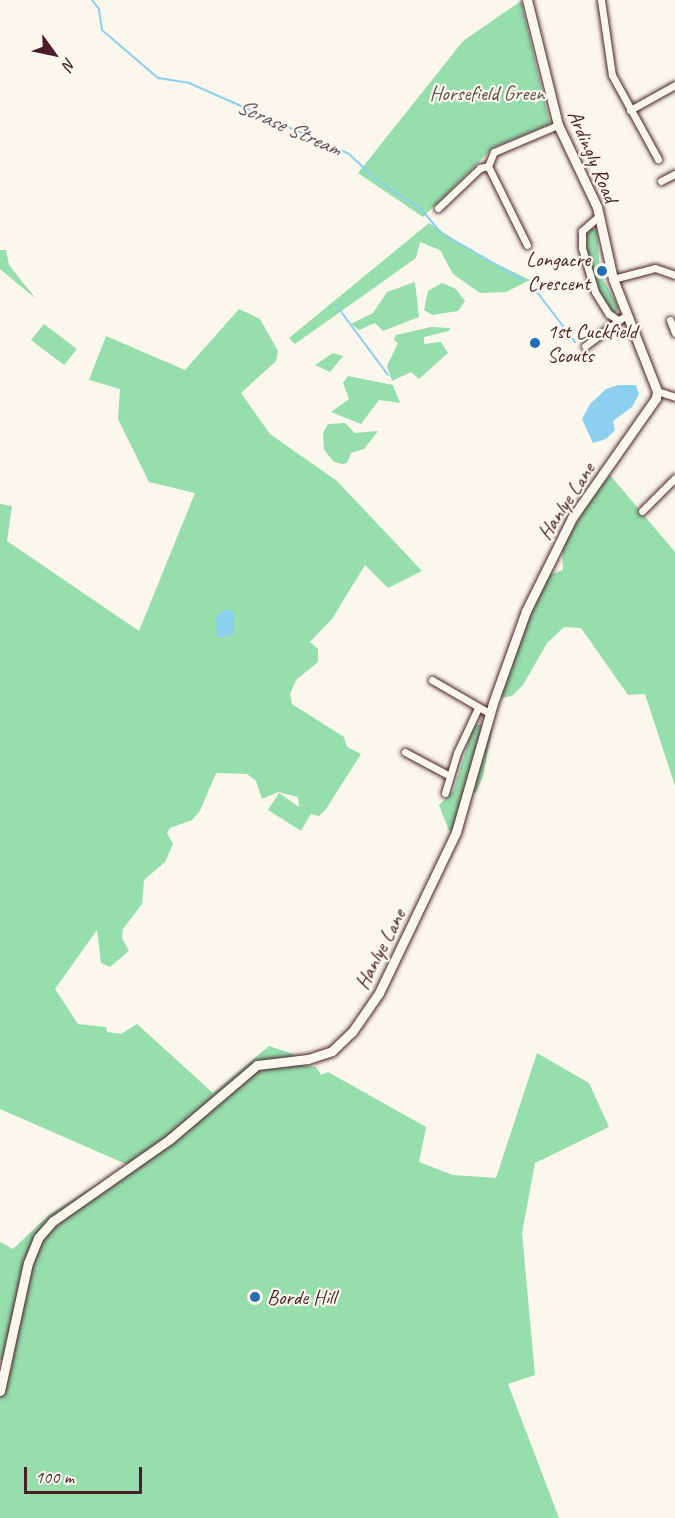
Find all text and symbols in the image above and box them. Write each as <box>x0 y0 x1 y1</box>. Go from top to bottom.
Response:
north arrow <box>24 24 84 84</box>
text: N <box>58 54 80 73</box>
park label: Horsefield Green <box>429 80 545 106</box>
water label: Scrase Stream <box>233 94 345 162</box>
street label: Ardingly Road <box>562 106 624 206</box>
place label: Longacre Crescent <box>526 246 590 296</box>
marker: Longacre Crescent <box>595 264 609 278</box>
place label: 1st Cuckfield Scouts <box>547 318 637 368</box>
marker: 1st Cuckfield Scouts <box>528 336 542 350</box>
street label: Hanlye Lane <box>532 457 600 545</box>
street label: Hanlye Lane <box>349 904 411 994</box>
place label: Borde Hill <box>267 1284 336 1310</box>
marker: Borde Hill <box>248 1290 262 1304</box>
scale bar <box>27 1455 146 1493</box>
text: 100 m <box>35 1466 74 1488</box>

